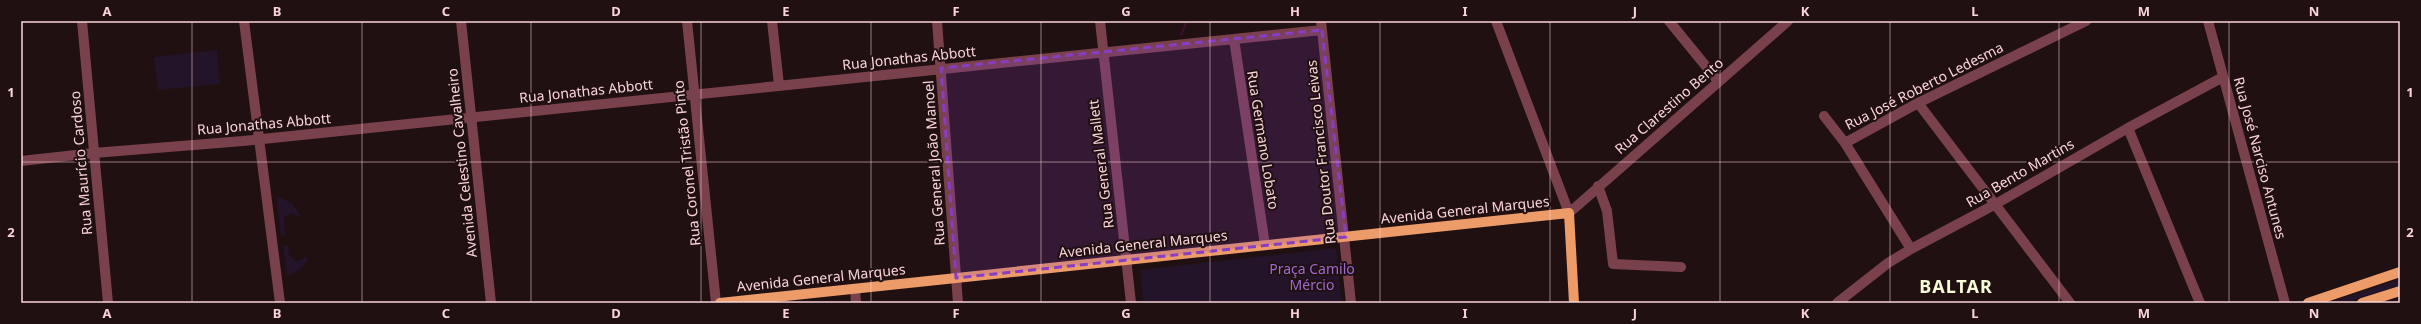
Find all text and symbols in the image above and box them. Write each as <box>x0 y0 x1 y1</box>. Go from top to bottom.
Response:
text: A <box>103 2 112 20</box>
text: B <box>273 2 281 20</box>
text: C <box>442 2 450 20</box>
text: D <box>611 2 621 20</box>
text: E <box>782 2 790 20</box>
text: F <box>952 2 960 20</box>
text: G <box>1121 2 1131 20</box>
text: H <box>1290 2 1300 20</box>
text: I <box>1462 2 1468 20</box>
text: J <box>1632 2 1637 20</box>
text: K <box>1801 2 1810 20</box>
text: L <box>1971 2 1979 20</box>
text: M <box>2138 2 2150 20</box>
text: N <box>2309 2 2319 20</box>
street label: Rua José Roberto Ledesma <box>1841 37 2006 134</box>
street label: Rua Jonathas Abbott <box>841 41 977 74</box>
street label: Rua Clarestino Bento <box>1610 53 1727 158</box>
street label: Rua Doutor Francisco Leivas <box>1301 59 1340 245</box>
street label: Avenida Celestino Cavalheiro <box>442 68 481 259</box>
street label: Rua Germano Lobato <box>1243 69 1284 211</box>
street label: Rua Jonathas Abbott <box>518 74 654 107</box>
street label: Rua José Narciso Antunes <box>2230 75 2291 241</box>
street label: Rua Coronel Tristão Pinto <box>668 79 705 247</box>
street label: Rua General João Manoel <box>918 80 949 246</box>
text: 1 <box>7 83 15 101</box>
text: 1 <box>2406 83 2414 101</box>
street label: Rua Maurício Cardoso <box>65 90 96 236</box>
street label: Rua General Mallett <box>1083 98 1118 230</box>
street label: Rua Jonathas Abbott <box>196 108 332 139</box>
street label: Rua Bento Martins <box>1962 134 2078 211</box>
street label: Avenida General Marques <box>1380 191 1551 228</box>
text: 2 <box>7 223 15 241</box>
text: 2 <box>2406 223 2414 241</box>
street label: Avenida General Marques <box>1058 225 1229 262</box>
street label: Avenida General Marques <box>736 259 907 296</box>
park label: Praça Camilo Mércio <box>1269 259 1355 294</box>
district label: BALTAR <box>1919 274 1993 298</box>
text: A <box>103 304 112 322</box>
text: B <box>273 304 281 322</box>
text: C <box>442 304 450 322</box>
text: D <box>611 304 621 322</box>
text: E <box>782 304 790 322</box>
text: F <box>952 304 960 322</box>
text: G <box>1121 304 1131 322</box>
text: H <box>1290 304 1300 322</box>
text: I <box>1462 304 1468 322</box>
text: J <box>1632 304 1637 322</box>
text: K <box>1801 304 1810 322</box>
text: L <box>1971 304 1979 322</box>
text: M <box>2138 304 2150 322</box>
text: N <box>2309 304 2319 322</box>

